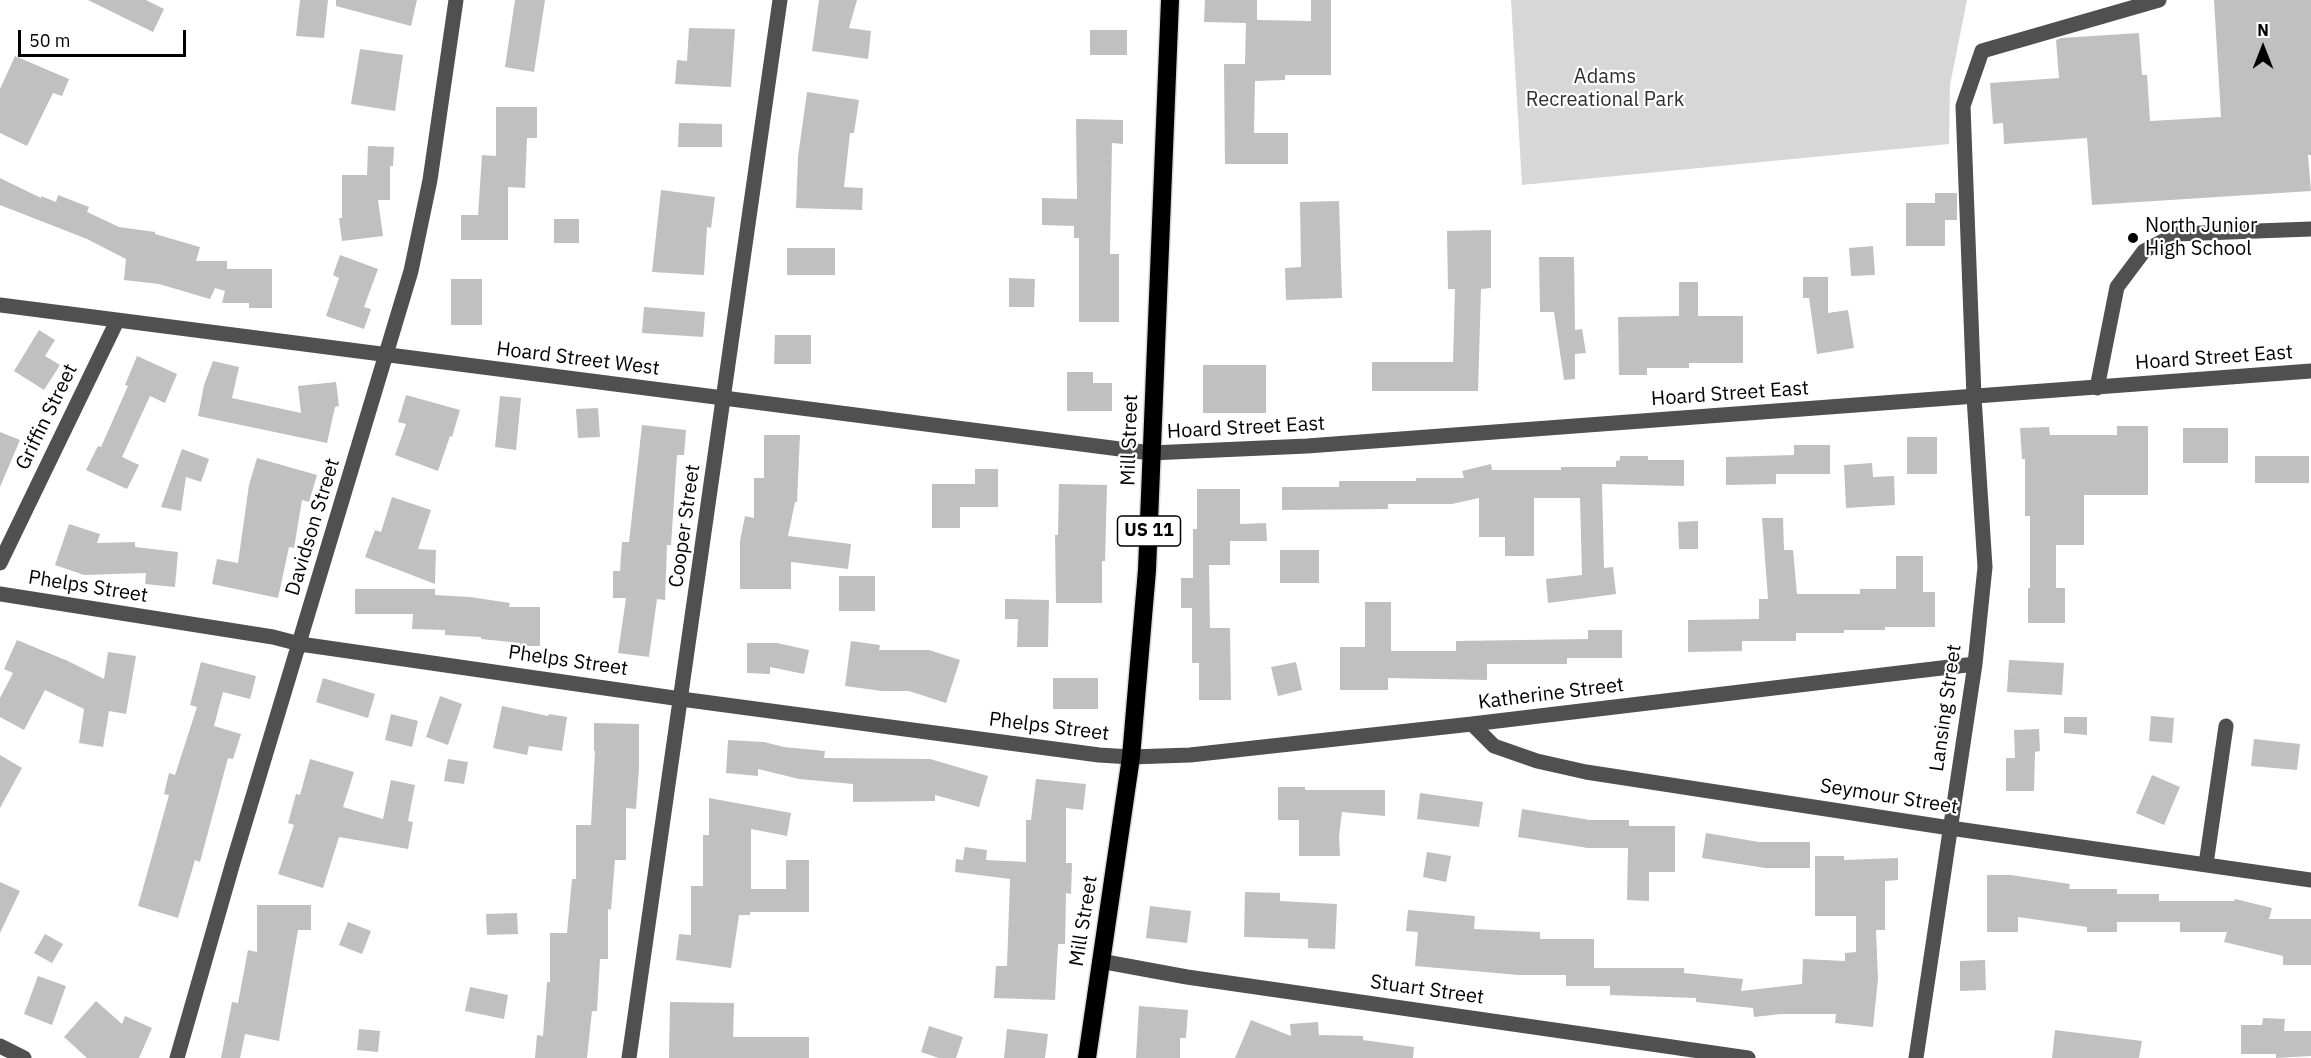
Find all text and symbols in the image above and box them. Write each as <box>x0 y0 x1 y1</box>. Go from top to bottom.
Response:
scale bar <box>21 18 189 56</box>
north arrow <box>2233 18 2293 78</box>
text: N <box>2257 20 2269 40</box>
text: 50 m <box>29 29 71 52</box>
park label: Adams Recreational Park <box>1526 65 1684 112</box>
place label: North Junior High School <box>2145 214 2257 261</box>
marker: North Junior High School <box>2126 231 2140 245</box>
street label: Hoard Street West <box>495 337 661 381</box>
street label: Hoard Street East <box>2134 341 2294 375</box>
street label: Griffin Street <box>11 360 83 474</box>
street label: Hoard Street East <box>1650 377 1810 411</box>
street label: Mill Street <box>1116 394 1144 486</box>
street label: Hoard Street East <box>1166 412 1326 444</box>
street label: Davidson Street <box>281 455 345 599</box>
street label: Cooper Street <box>664 463 706 589</box>
road number: US 11 <box>1118 516 1180 546</box>
street label: Phelps Street <box>26 566 150 608</box>
street label: Phelps Street <box>507 641 629 681</box>
street label: Lansing Street <box>1925 643 1967 773</box>
street label: Katherine Street <box>1477 673 1625 715</box>
street label: Phelps Street <box>988 708 1110 746</box>
street label: Seymour Street <box>1818 774 1960 820</box>
street label: Mill Street <box>1065 874 1103 968</box>
street label: Stuart Street <box>1369 970 1485 1010</box>

